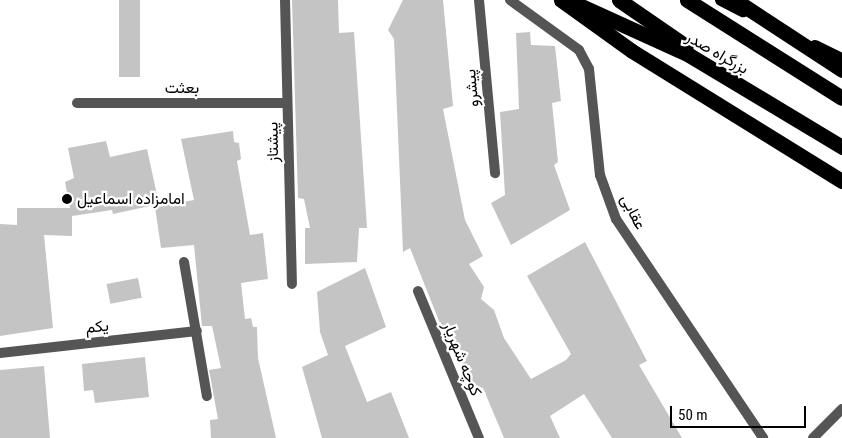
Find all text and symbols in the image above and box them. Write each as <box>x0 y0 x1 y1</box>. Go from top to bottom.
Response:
street label: بزرگراه صدر <box>682 27 752 79</box>
street label: پیشرو <box>461 68 483 108</box>
street label: بعثت <box>165 78 199 98</box>
street label: پیشتاز <box>263 122 283 162</box>
place label: امامزاده اسماعیل <box>77 189 185 209</box>
street label: عقابی <box>616 191 650 233</box>
marker: امامزاده اسماعیل <box>61 193 73 205</box>
street label: یکم <box>84 316 110 338</box>
street label: کوچه شهریار <box>438 319 486 399</box>
scale bar <box>672 396 808 428</box>
text: 50 m <box>678 406 708 424</box>

